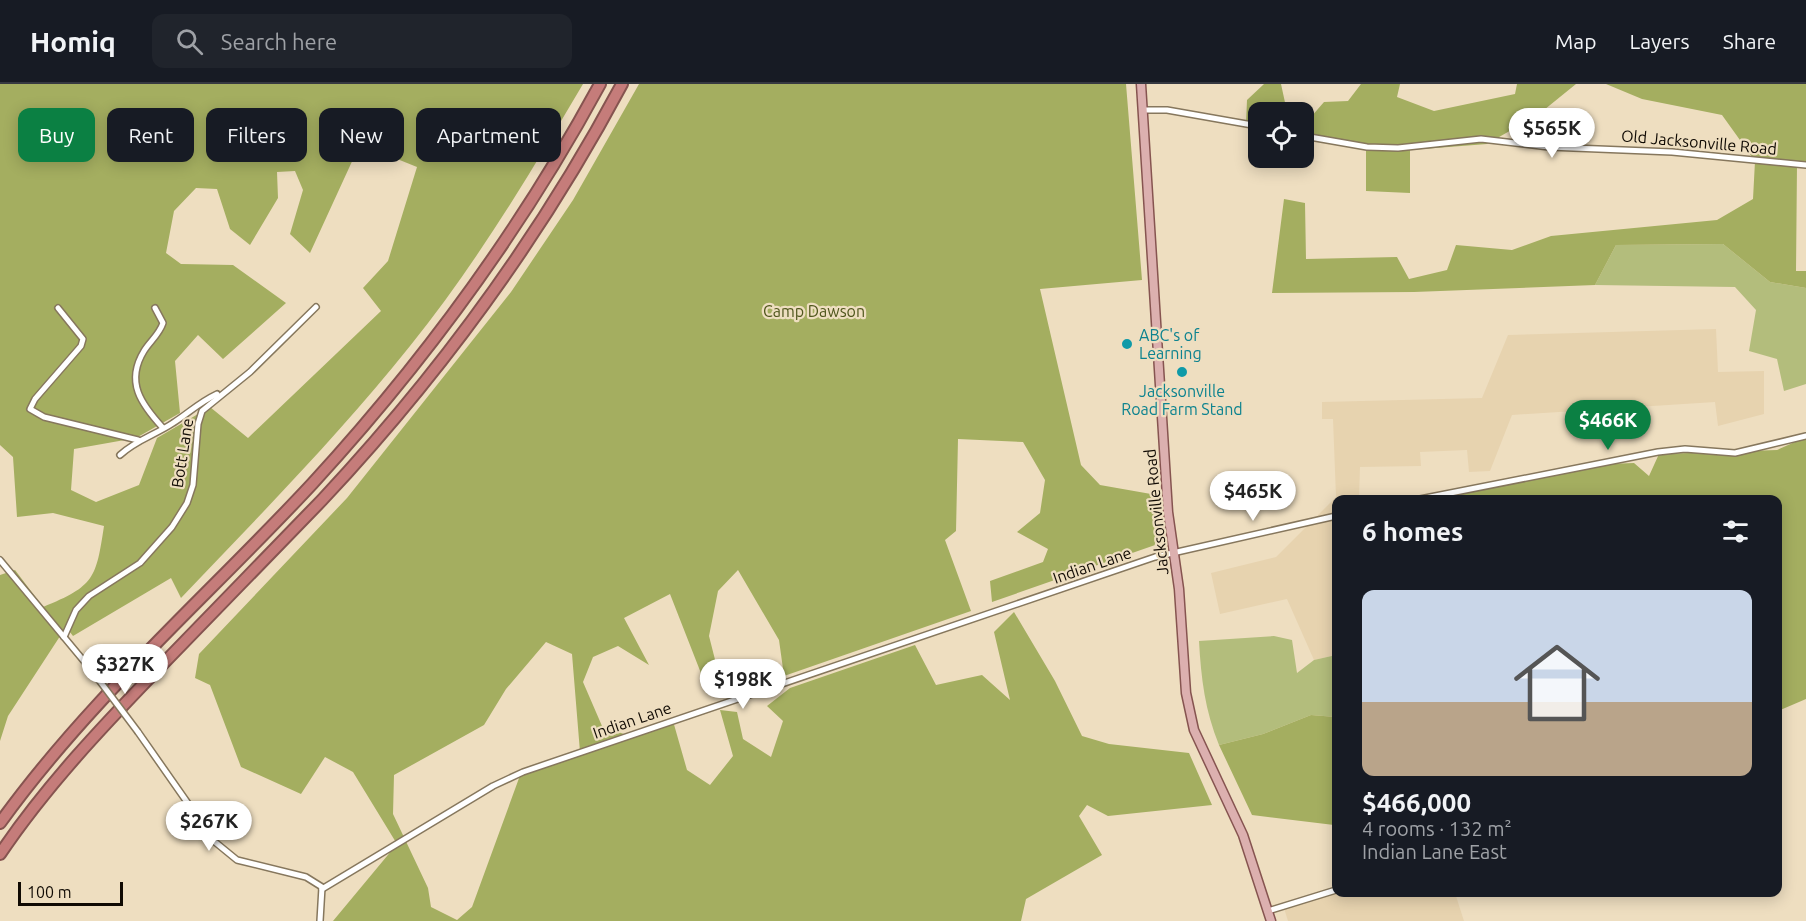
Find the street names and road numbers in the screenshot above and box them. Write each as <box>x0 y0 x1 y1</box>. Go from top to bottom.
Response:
street label: Old Jacksonville Road <box>1620 126 1778 158</box>
street label: Bott Lane <box>168 417 196 489</box>
street label: Jacksonville Road <box>1140 448 1172 576</box>
street label: Indian Lane <box>1050 543 1134 587</box>
street label: Indian Lane <box>590 698 674 742</box>

